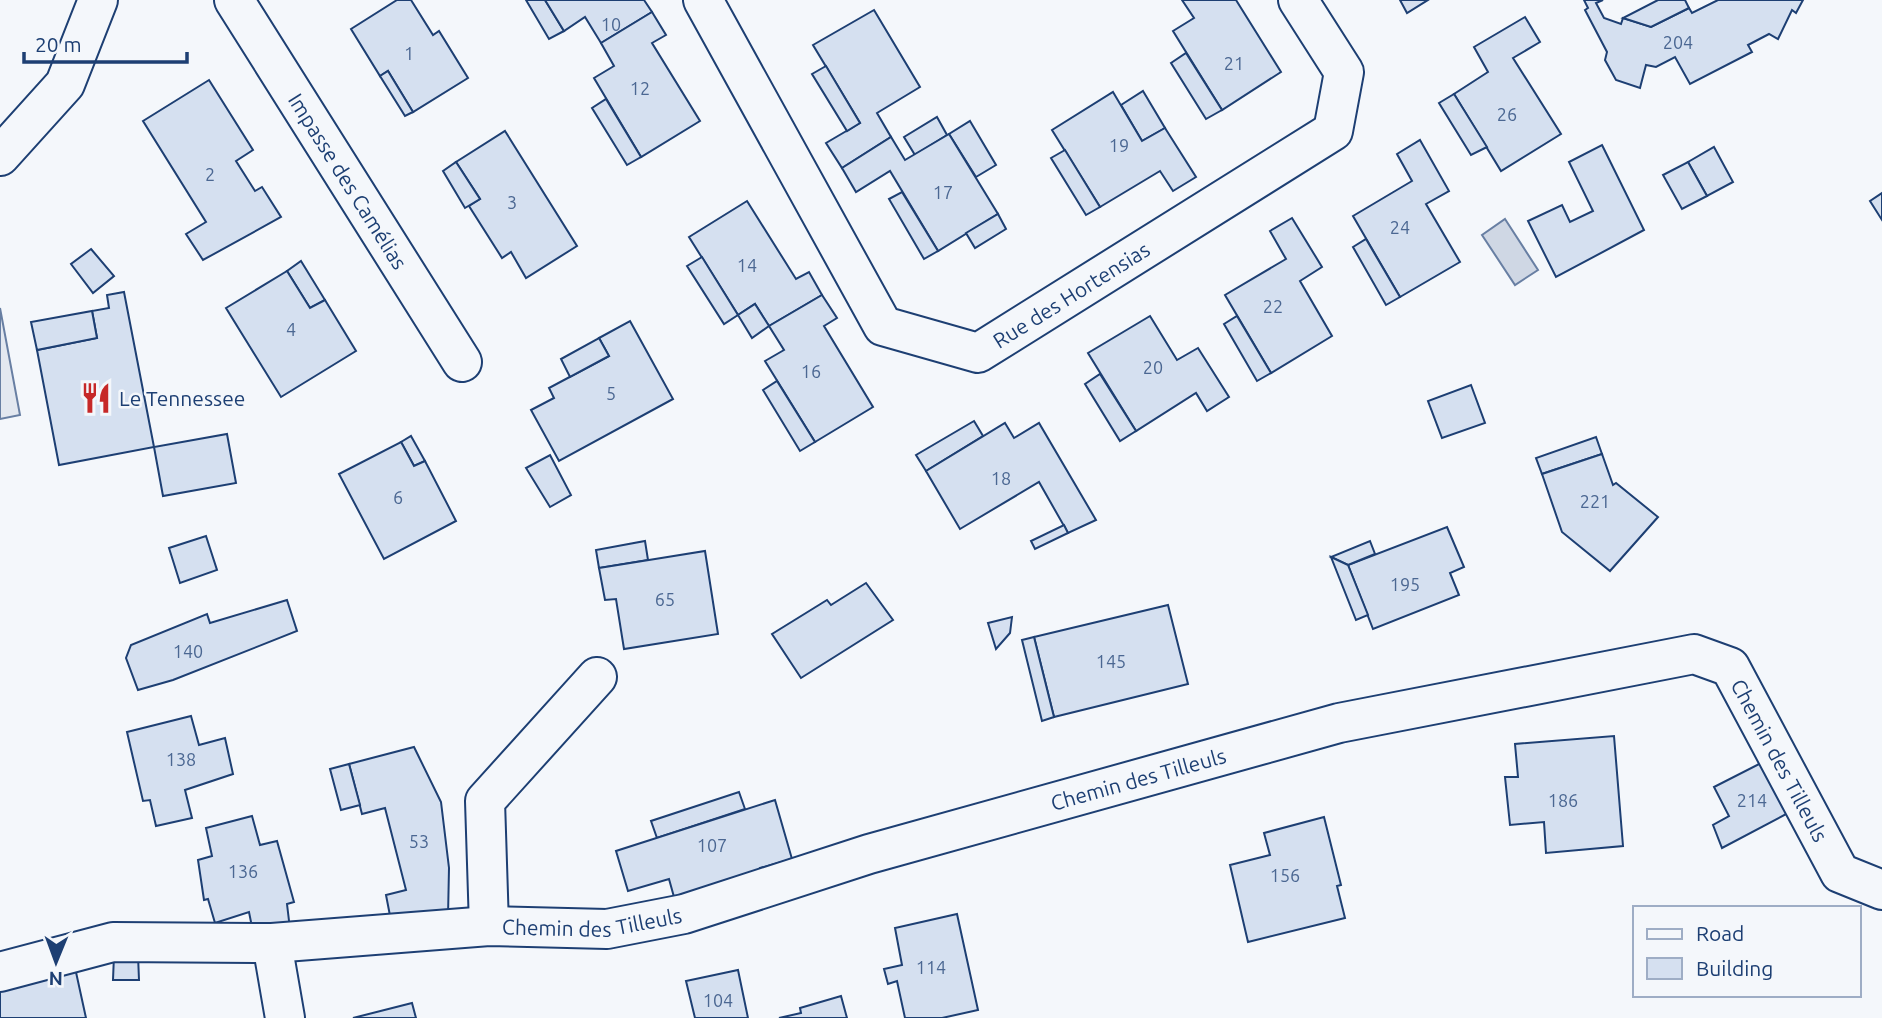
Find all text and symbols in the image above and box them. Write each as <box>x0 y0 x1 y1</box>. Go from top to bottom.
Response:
house number: 10 <box>601 14 621 34</box>
scale bar <box>24 21 187 65</box>
text: 20 m <box>35 32 82 56</box>
house number: 204 <box>1663 32 1693 52</box>
house number: 1 <box>404 43 414 63</box>
house number: 21 <box>1224 53 1244 73</box>
house number: 12 <box>630 78 650 98</box>
street label: Impasse des Camélias <box>284 89 412 273</box>
house number: 26 <box>1497 104 1517 124</box>
house number: 19 <box>1109 135 1129 155</box>
house number: 2 <box>205 164 215 184</box>
house number: 17 <box>933 182 953 202</box>
house number: 3 <box>507 192 517 212</box>
house number: 24 <box>1390 217 1410 237</box>
street label: Rue des Hortensias <box>988 237 1154 353</box>
house number: 14 <box>737 255 757 275</box>
house number: 22 <box>1263 296 1283 316</box>
house number: 4 <box>286 319 296 339</box>
house number: 20 <box>1143 357 1163 377</box>
house number: 16 <box>801 361 821 381</box>
restaurant icon: Le Tennessee <box>79 381 113 415</box>
house number: 5 <box>606 383 616 403</box>
place label: Le Tennessee <box>119 386 245 410</box>
house number: 18 <box>991 468 1011 488</box>
house number: 6 <box>393 487 403 507</box>
house number: 221 <box>1580 491 1610 511</box>
house number: 195 <box>1390 574 1420 594</box>
house number: 65 <box>655 589 675 609</box>
house number: 140 <box>173 641 203 661</box>
house number: 145 <box>1096 651 1126 671</box>
street label: Chemin des Tilleuls <box>1727 675 1833 846</box>
street label: Chemin des Tilleuls <box>1048 743 1229 815</box>
house number: 138 <box>166 749 196 769</box>
house number: 186 <box>1548 790 1578 810</box>
house number: 214 <box>1737 790 1767 810</box>
house number: 53 <box>409 831 429 851</box>
house number: 107 <box>697 835 727 855</box>
house number: 136 <box>228 861 258 881</box>
house number: 156 <box>1270 865 1300 885</box>
street label: Chemin des Tilleuls <box>502 903 684 941</box>
legend <box>1633 906 1861 997</box>
text: Road <box>1696 921 1744 945</box>
north arrow <box>21 927 91 997</box>
text: Building <box>1696 956 1773 980</box>
house number: 114 <box>916 957 946 977</box>
text: N <box>48 968 63 990</box>
house number: 104 <box>703 990 733 1010</box>

